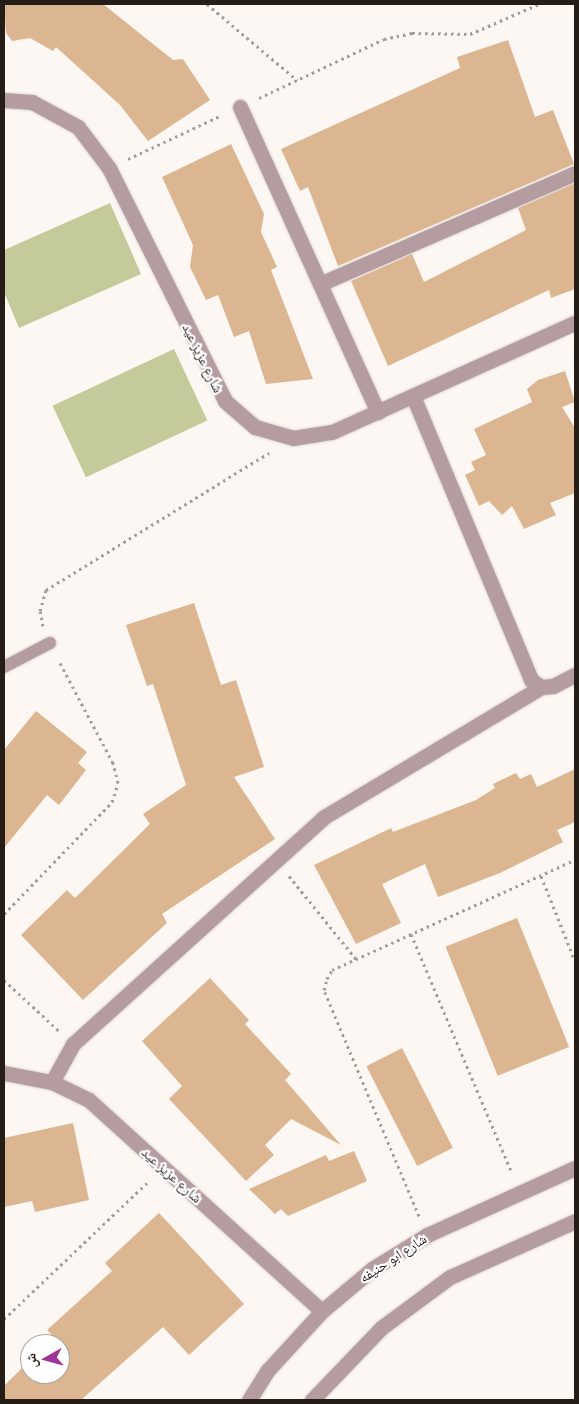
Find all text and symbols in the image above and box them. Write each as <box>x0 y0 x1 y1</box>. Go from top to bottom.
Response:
street label: شارع عزيز عيد <box>179 321 227 395</box>
street label: شارع عزيز عيد <box>139 1144 205 1206</box>
street label: شارع ابو حنيفه <box>356 1230 430 1286</box>
north arrow <box>20 1334 70 1384</box>
text: ش <box>22 1352 40 1369</box>

